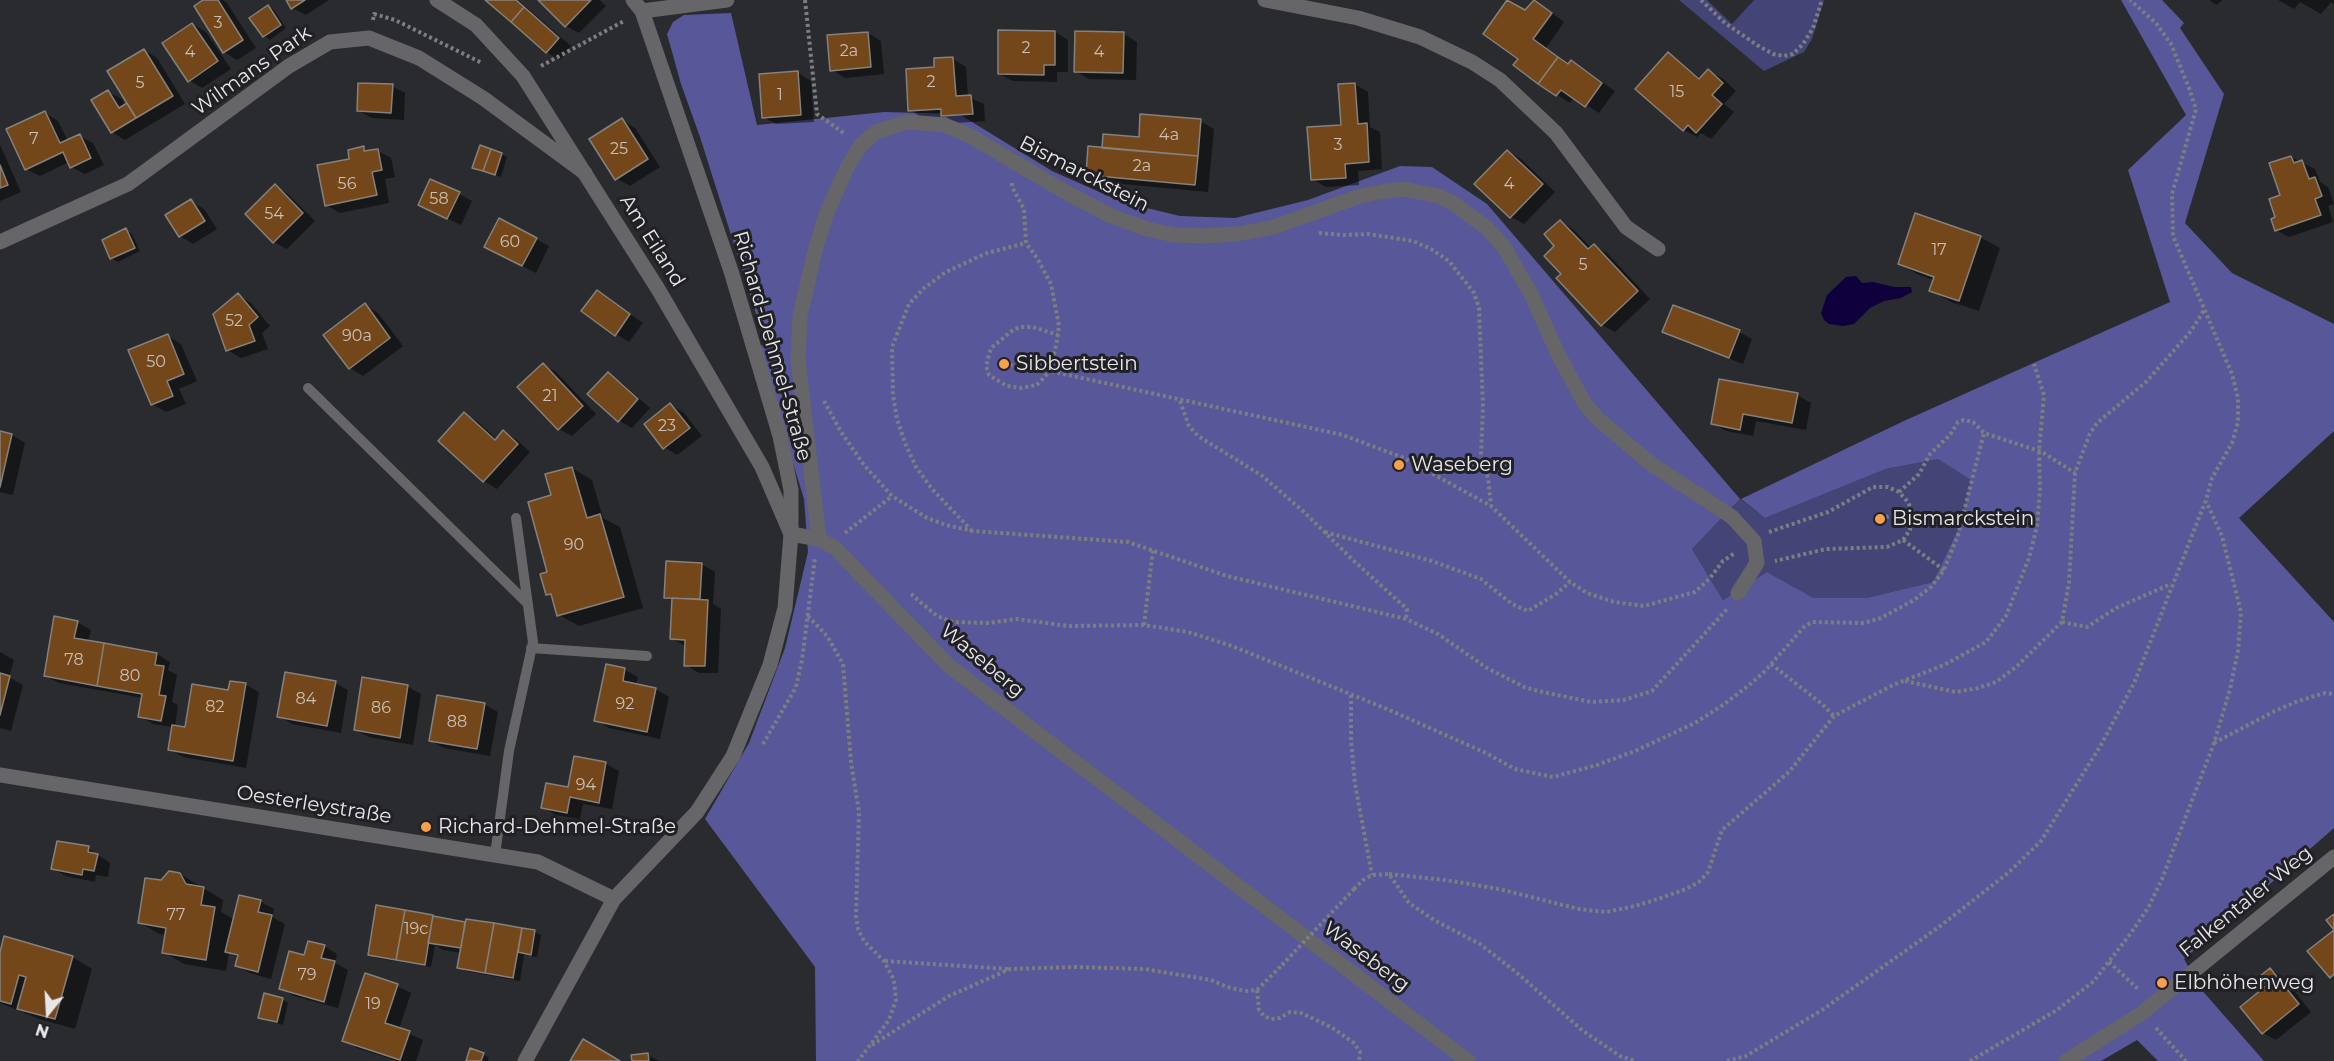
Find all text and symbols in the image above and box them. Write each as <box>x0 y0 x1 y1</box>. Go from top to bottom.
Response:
house number: 3 <box>213 13 223 33</box>
street label: Wilmans Park <box>188 21 316 121</box>
house number: 2 <box>1021 38 1031 58</box>
house number: 2a <box>840 41 858 61</box>
house number: 4 <box>185 42 195 62</box>
house number: 4 <box>1094 42 1104 62</box>
house number: 2 <box>926 72 936 92</box>
house number: 5 <box>135 73 145 93</box>
house number: 15 <box>1670 82 1684 102</box>
house number: 1 <box>777 85 783 105</box>
house number: 4a <box>1159 125 1179 145</box>
house number: 7 <box>29 129 39 149</box>
street label: Bismarckstein <box>1015 131 1153 217</box>
house number: 3 <box>1333 135 1343 155</box>
house number: 25 <box>610 139 628 159</box>
house number: 2a <box>1133 156 1151 176</box>
house number: 56 <box>338 174 356 194</box>
house number: 4 <box>1504 174 1514 194</box>
house number: 58 <box>429 189 449 209</box>
street label: Am Eiland <box>614 191 690 291</box>
house number: 54 <box>264 204 284 224</box>
street label: Richard-Dehmel-Straße <box>728 228 816 464</box>
house number: 60 <box>500 232 520 252</box>
house number: 17 <box>1931 240 1947 260</box>
house number: 5 <box>1578 255 1588 275</box>
house number: 52 <box>225 311 243 331</box>
house number: 90a <box>342 326 372 346</box>
house number: 50 <box>146 352 166 372</box>
place label: Sibbertstein <box>1016 352 1138 376</box>
marker: Sibbertstein <box>997 357 1011 371</box>
house number: 21 <box>543 386 557 406</box>
house number: 23 <box>658 416 676 436</box>
place label: Waseberg <box>1411 453 1513 477</box>
marker: Waseberg <box>1392 458 1406 472</box>
place label: Bismarckstein <box>1892 507 2034 531</box>
marker: Bismarckstein <box>1873 512 1887 526</box>
house number: 90 <box>564 535 584 555</box>
street label: Waseberg <box>935 619 1029 703</box>
house number: 78 <box>64 650 84 670</box>
house number: 80 <box>120 666 140 686</box>
house number: 84 <box>296 689 316 709</box>
house number: 92 <box>616 694 634 714</box>
house number: 82 <box>205 697 225 717</box>
house number: 86 <box>371 698 391 718</box>
house number: 88 <box>447 712 467 732</box>
house number: 94 <box>576 775 596 795</box>
street label: Oesterleystraße <box>235 781 393 829</box>
place label: Richard-Dehmel-Straße <box>438 815 676 839</box>
marker: Richard-Dehmel-Straße <box>419 820 433 834</box>
street label: Falkentaler Weg <box>2175 841 2317 963</box>
house number: 77 <box>167 905 185 925</box>
street label: Waseberg <box>1318 917 1414 997</box>
house number: 19c <box>404 919 428 939</box>
house number: 79 <box>297 965 317 985</box>
place label: Elbhöhenweg <box>2174 971 2314 995</box>
marker: Elbhöhenweg <box>2155 976 2169 990</box>
north arrow <box>18 983 78 1043</box>
house number: 19 <box>365 994 381 1014</box>
text: N <box>33 1020 51 1042</box>

